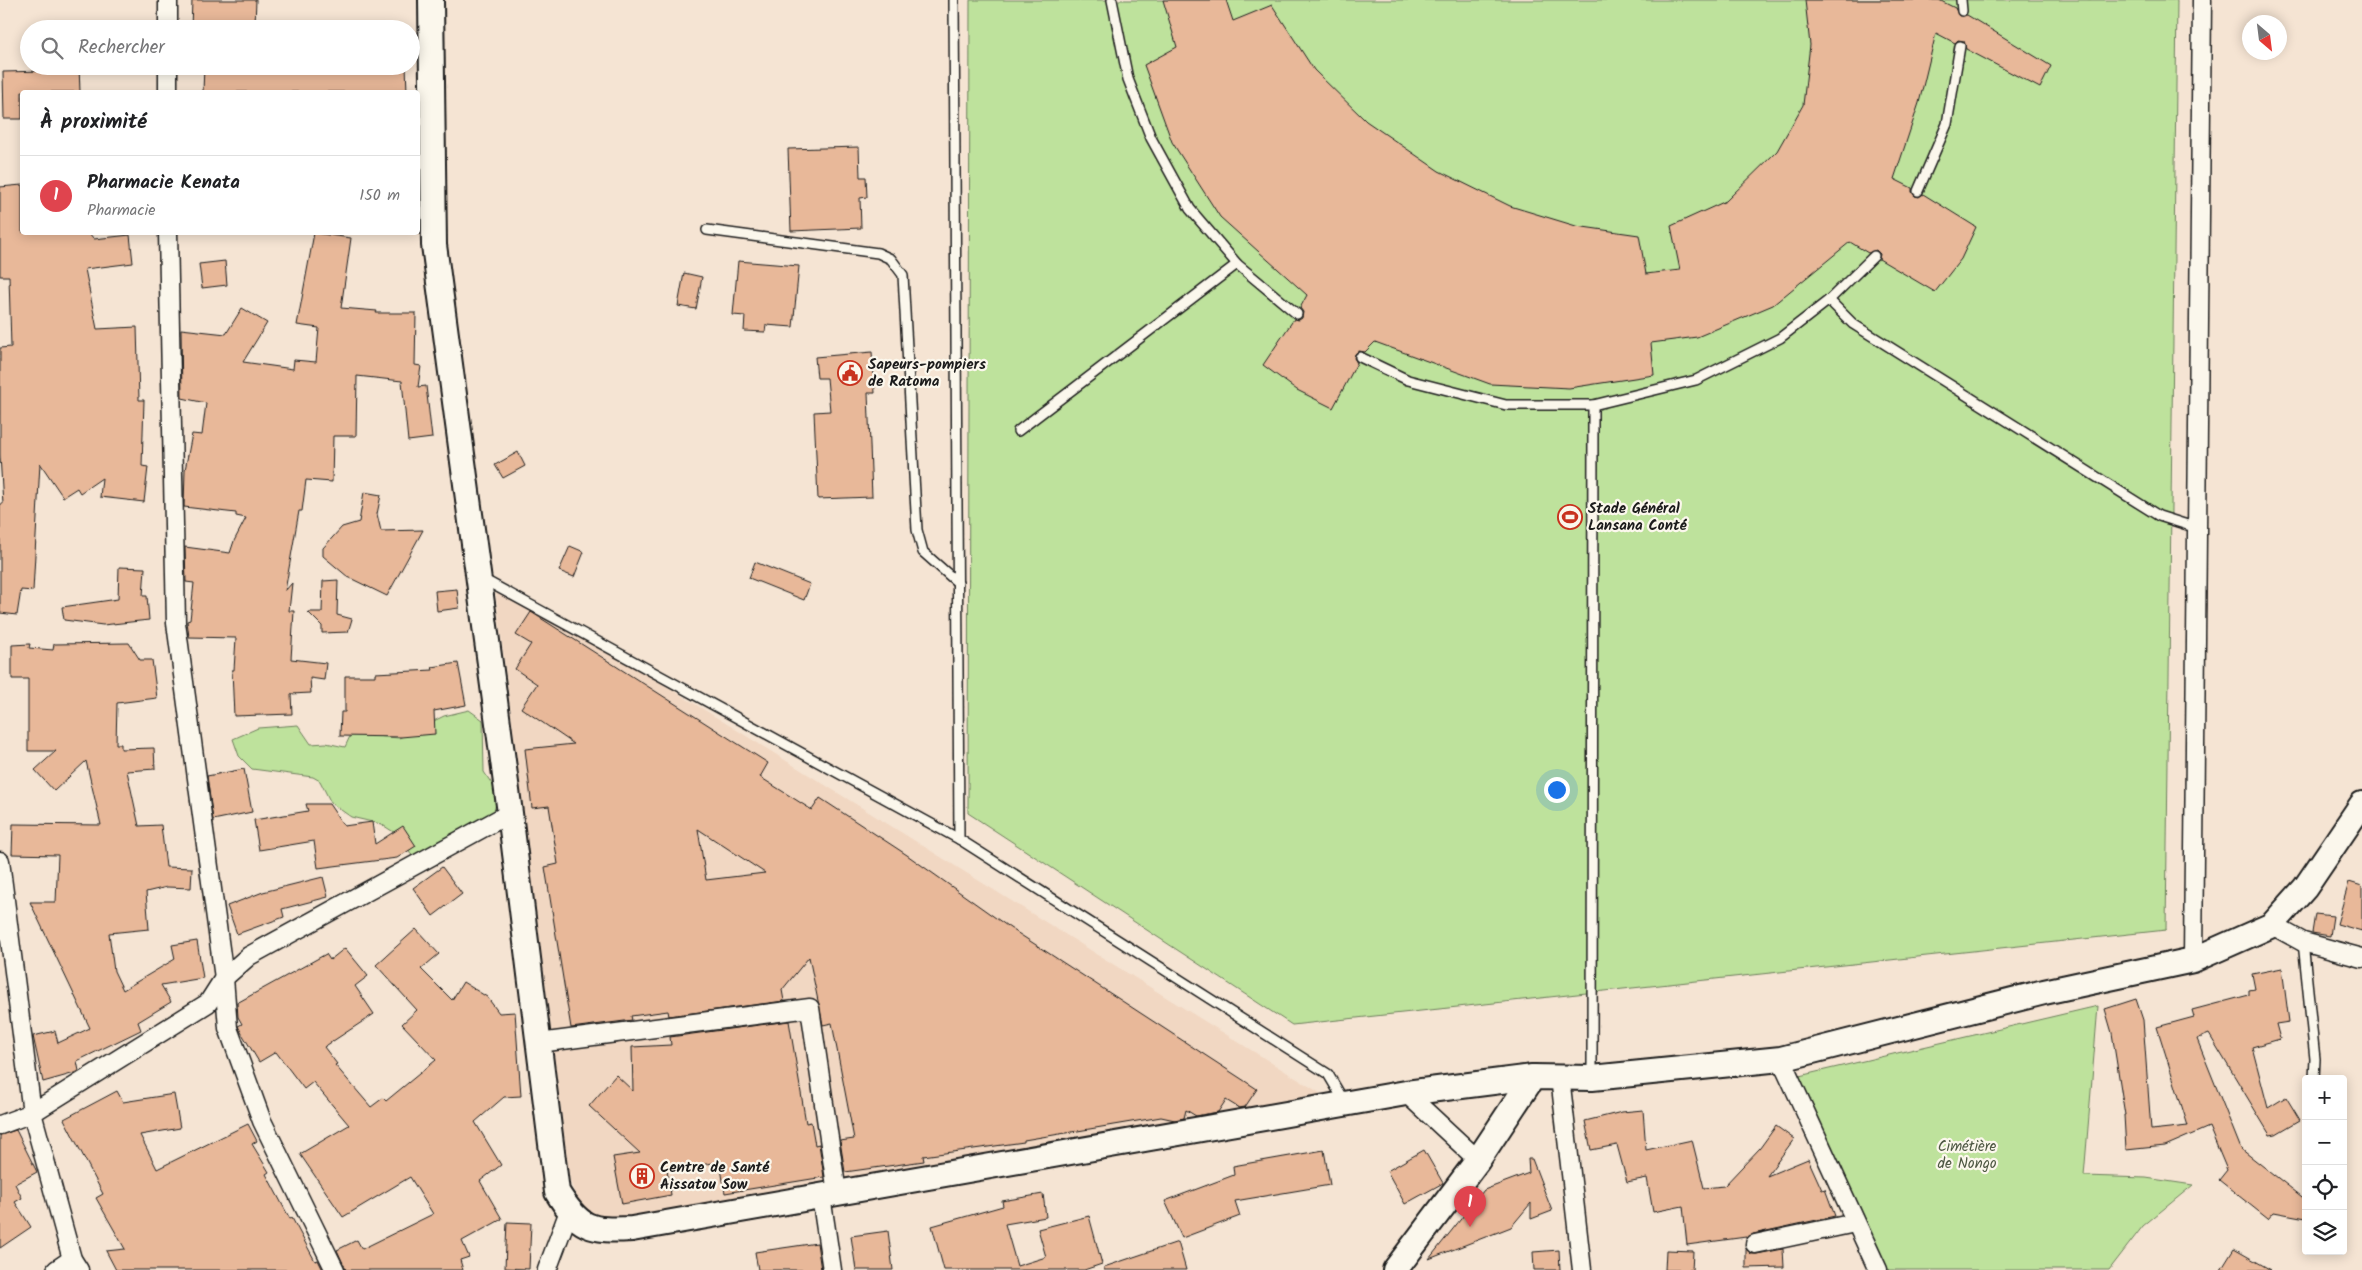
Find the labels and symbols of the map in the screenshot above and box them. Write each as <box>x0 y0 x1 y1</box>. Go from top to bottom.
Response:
north arrow <box>2242 15 2287 60</box>
place label: Sapeurs-pompiers de Ratoma <box>868 353 986 394</box>
public building icon: Sapeurs-pompiers de Ratoma <box>837 360 863 386</box>
place label: Stade Général Lansana Conté <box>1588 497 1688 538</box>
sports icon: Stade Général Lansana Conté <box>1557 504 1583 530</box>
your location <box>1544 777 1570 803</box>
park label: Cimétière de Nongo <box>1937 1135 1997 1176</box>
place label: Centre de Santé Aissatou Sow <box>660 1156 770 1197</box>
building icon: Centre de Santé Aissatou Sow <box>629 1163 655 1189</box>
pin: 1 <box>1454 1186 1486 1227</box>

